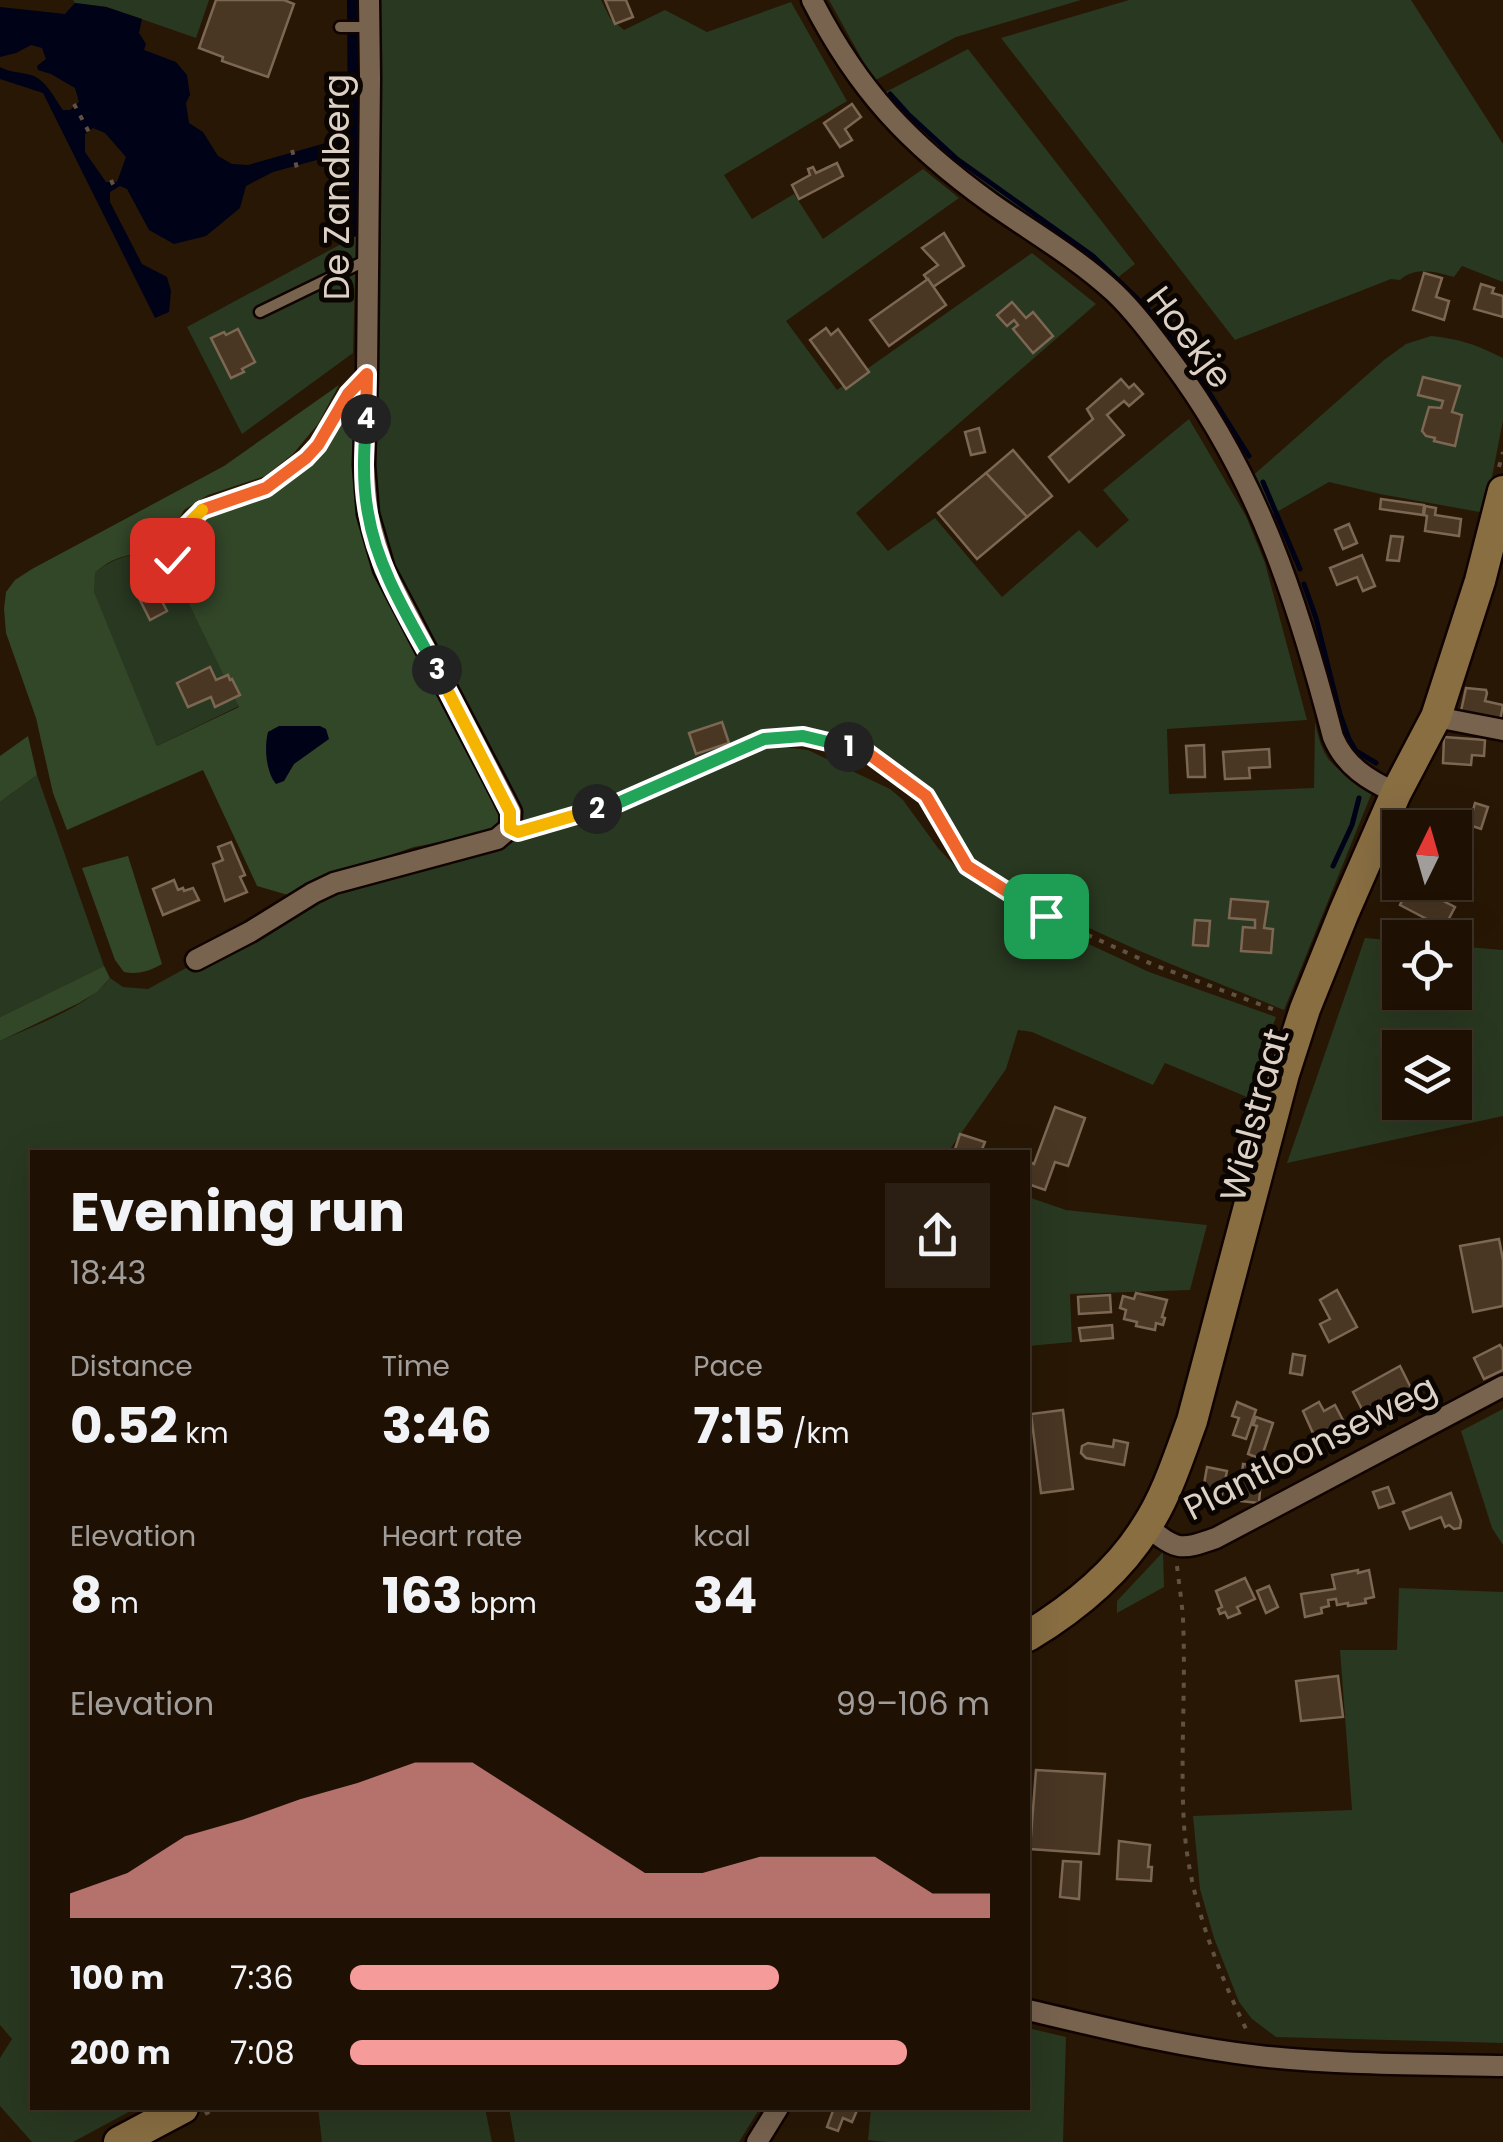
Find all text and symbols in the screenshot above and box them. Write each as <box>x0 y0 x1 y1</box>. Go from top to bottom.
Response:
street label: De Zandberg <box>312 74 361 300</box>
street label: Hoekje <box>1135 276 1245 398</box>
pin: 4 <box>341 394 391 444</box>
text: 4 <box>357 399 375 438</box>
pin <box>130 518 215 603</box>
icon: check <box>145 533 200 588</box>
pin: 3 <box>412 645 462 695</box>
text: 3 <box>429 650 445 689</box>
pin: 1 <box>824 722 874 772</box>
text: 1 <box>844 727 854 766</box>
pin: 2 <box>572 784 622 834</box>
text: 2 <box>589 789 605 828</box>
north arrow <box>1382 810 1472 900</box>
map controls <box>1382 810 1472 1120</box>
pin <box>1004 874 1089 959</box>
icon: arrive <box>1019 889 1074 944</box>
button: locate <box>1382 920 1472 1010</box>
street label: Wielstraat <box>1207 1023 1301 1207</box>
button: layers <box>1382 1030 1472 1120</box>
text: Evening run <box>70 1173 405 1250</box>
button: share <box>885 1183 990 1288</box>
text: 18:43 <box>70 1250 146 1295</box>
text: Distance <box>70 1347 193 1386</box>
text: Time <box>382 1347 450 1386</box>
text: Pace <box>693 1347 763 1386</box>
street label: Plantloonseweg <box>1175 1362 1445 1532</box>
text: 0.52 <box>70 1390 178 1461</box>
text: 3:46 <box>382 1390 492 1461</box>
text: 7:15 <box>693 1390 786 1461</box>
text: km <box>178 1414 229 1453</box>
text: /km <box>786 1414 850 1453</box>
text: Elevation <box>70 1517 196 1556</box>
text: Heart rate <box>382 1517 522 1556</box>
text: kcal <box>693 1517 751 1556</box>
text: 8 <box>70 1560 102 1631</box>
text: 163 <box>382 1560 463 1631</box>
text: 34 <box>693 1560 757 1631</box>
text: m <box>102 1584 139 1623</box>
text: bpm <box>463 1584 537 1623</box>
text: Elevation <box>70 1681 214 1726</box>
text: 99–106 m <box>836 1681 990 1726</box>
text: 100 m <box>70 1955 164 2000</box>
text: 7:36 <box>230 1955 293 2000</box>
text: 200 m <box>70 2030 171 2075</box>
text: 7:08 <box>230 2030 295 2075</box>

